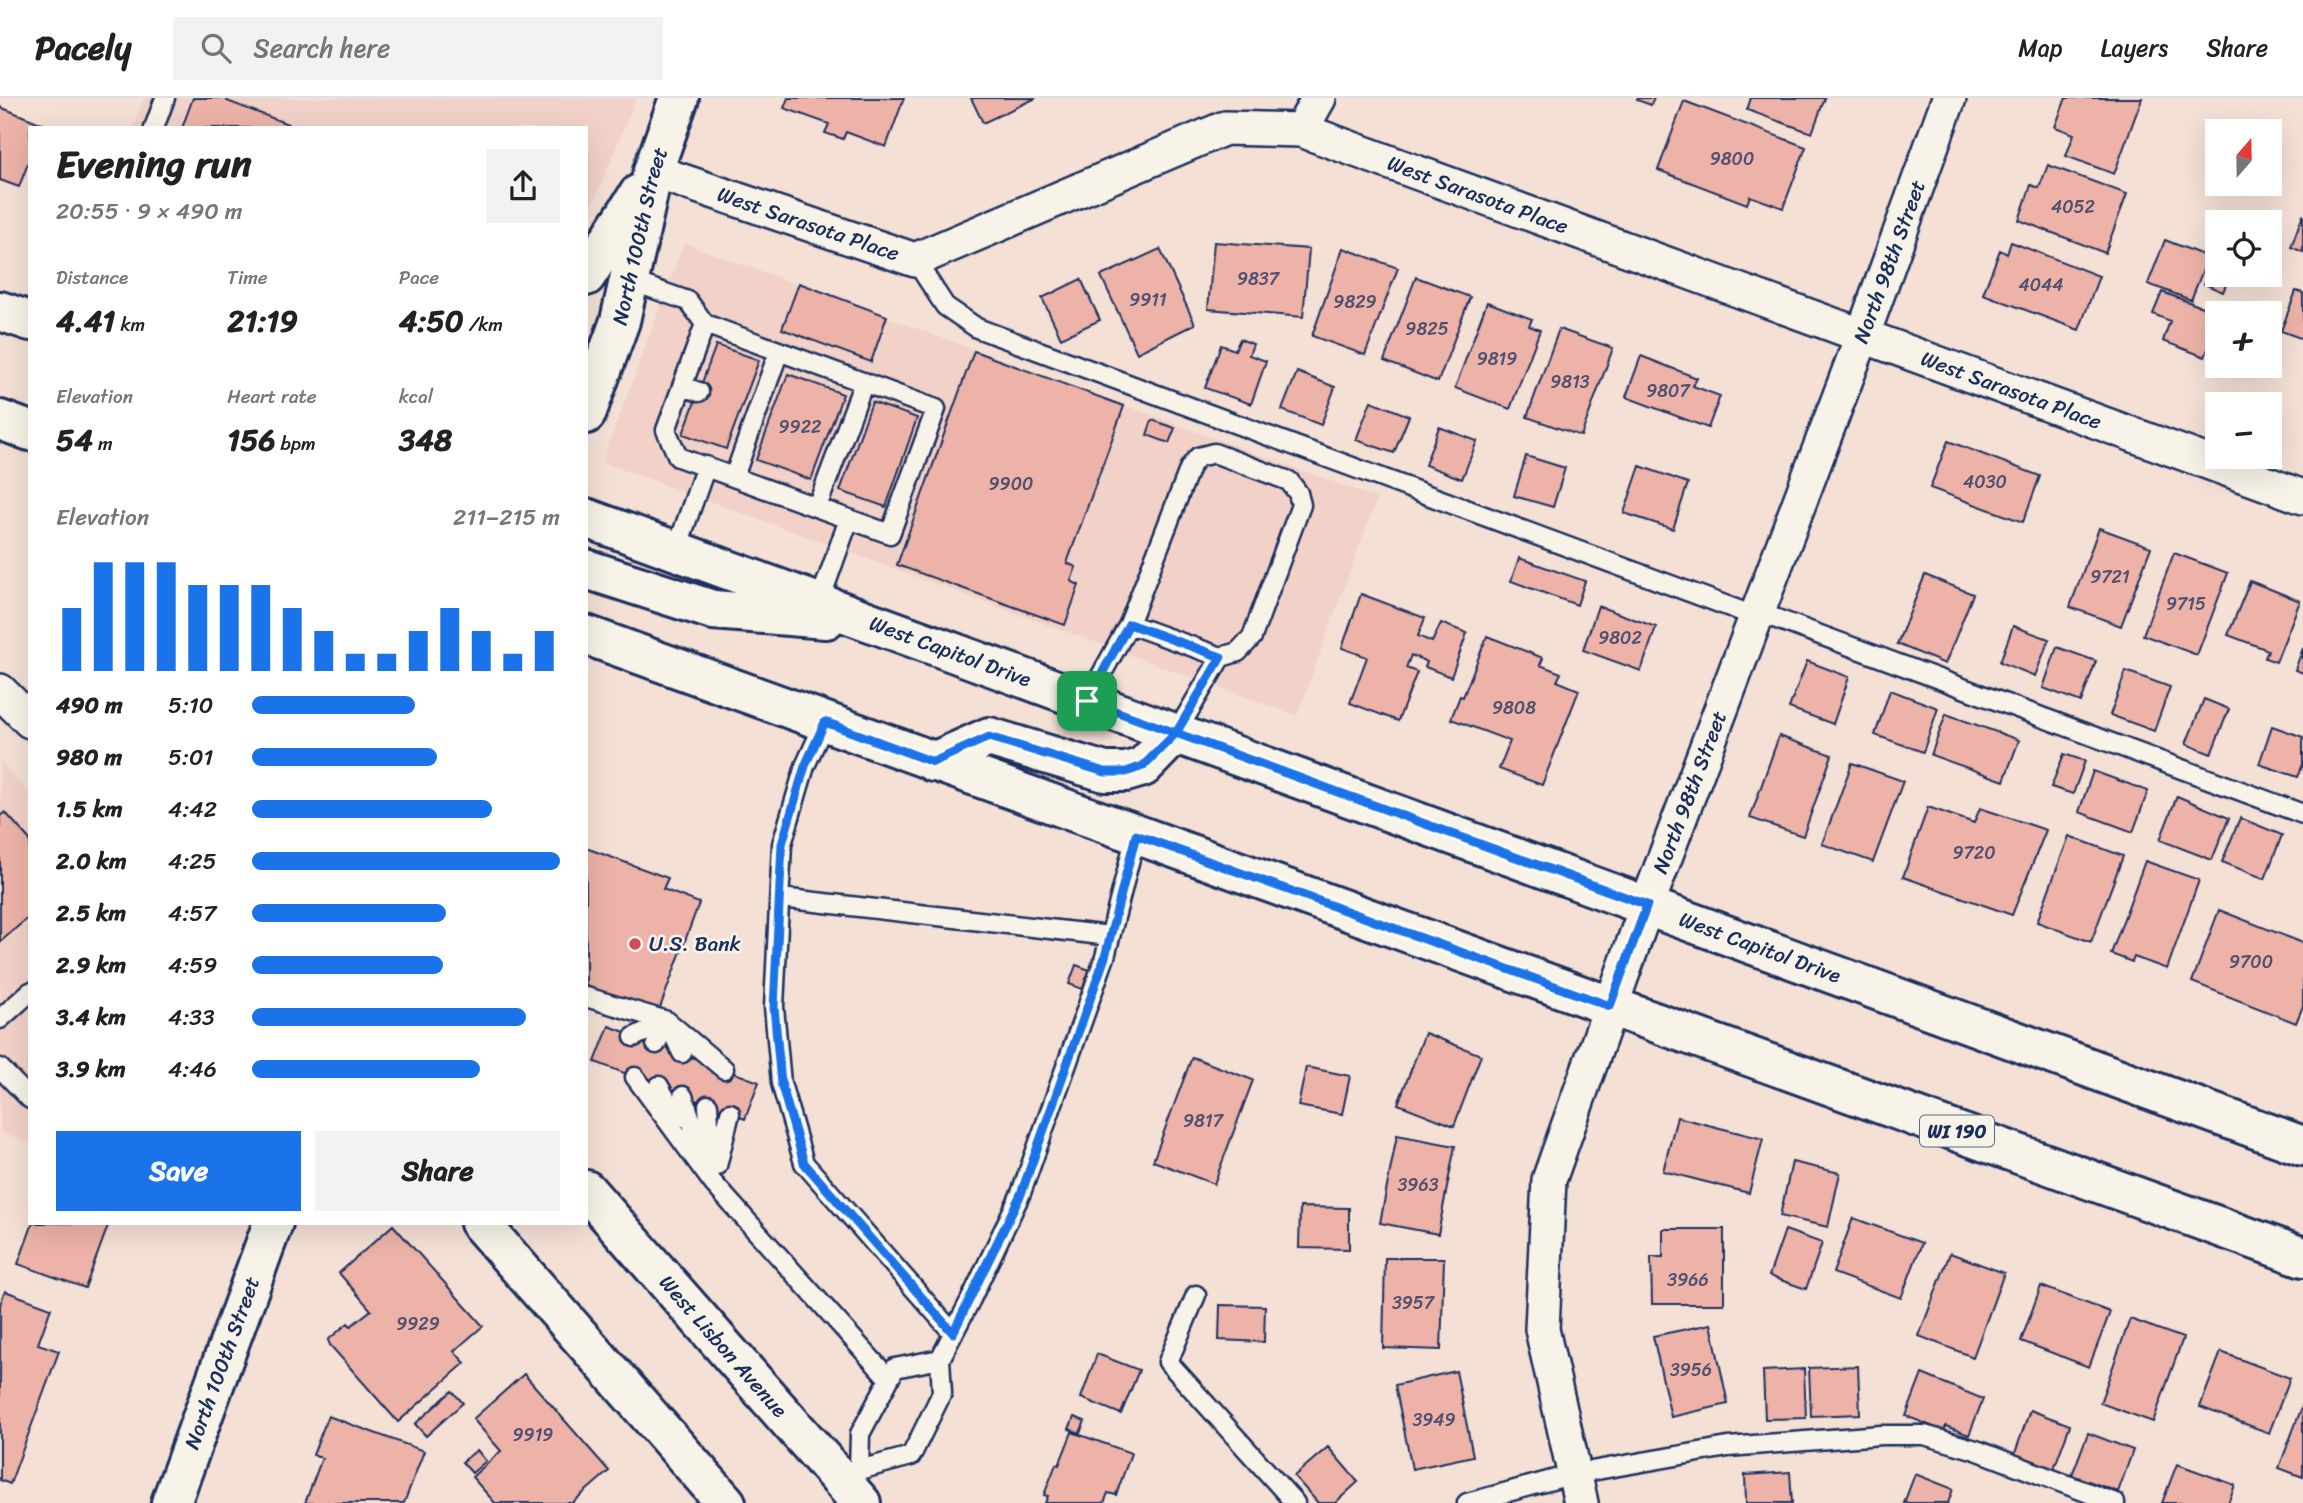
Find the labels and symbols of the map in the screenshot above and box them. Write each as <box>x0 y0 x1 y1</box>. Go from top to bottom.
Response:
north arrow <box>2205 119 2282 196</box>
street label: North 100th Street <box>601 142 679 329</box>
house number: 9800 <box>1710 143 1754 175</box>
street label: West Sarasota Place <box>1382 144 1574 245</box>
street label: North 98th Street <box>1842 174 1937 349</box>
street label: West Sarasota Place <box>712 175 905 272</box>
house number: 4052 <box>2051 191 2095 223</box>
house number: 9837 <box>1237 263 1281 295</box>
house number: 4044 <box>2018 269 2064 301</box>
house number: 9911 <box>1129 284 1167 316</box>
house number: 9829 <box>1333 286 1377 318</box>
house number: 9825 <box>1405 313 1449 345</box>
street label: West Sarasota Place <box>1915 340 2107 441</box>
house number: 9819 <box>1477 343 1517 375</box>
house number: 9813 <box>1550 366 1590 398</box>
house number: 9807 <box>1646 375 1692 407</box>
house number: 9922 <box>779 411 821 443</box>
house number: 4030 <box>1963 466 2007 498</box>
house number: 9900 <box>989 468 1033 500</box>
house number: 9721 <box>2090 561 2130 593</box>
house number: 9715 <box>2166 588 2206 620</box>
street label: West Capitol Drive <box>864 604 1037 698</box>
house number: 9802 <box>1598 622 1642 654</box>
pin <box>1057 671 1117 731</box>
house number: 9808 <box>1492 692 1536 724</box>
street label: North 98th Street <box>1641 705 1738 879</box>
house number: 9720 <box>1952 837 1996 869</box>
street label: West Capitol Drive <box>1674 900 1846 994</box>
place label: U.S. Bank <box>649 925 741 963</box>
marker: U.S. Bank <box>627 936 643 952</box>
house number: 9700 <box>2229 946 2273 978</box>
house number: 9817 <box>1183 1105 1225 1137</box>
road number: WI 190 <box>1920 1116 1994 1147</box>
house number: 3963 <box>1397 1169 1439 1201</box>
house number: 3966 <box>1667 1264 1709 1296</box>
street label: West Lisbon Avenue <box>649 1266 797 1427</box>
street label: North 100th Street <box>173 1271 271 1455</box>
house number: 3957 <box>1392 1287 1436 1319</box>
house number: 9929 <box>396 1308 440 1340</box>
house number: 3956 <box>1670 1354 1712 1386</box>
house number: 3949 <box>1412 1404 1456 1436</box>
house number: 9919 <box>513 1419 553 1451</box>

